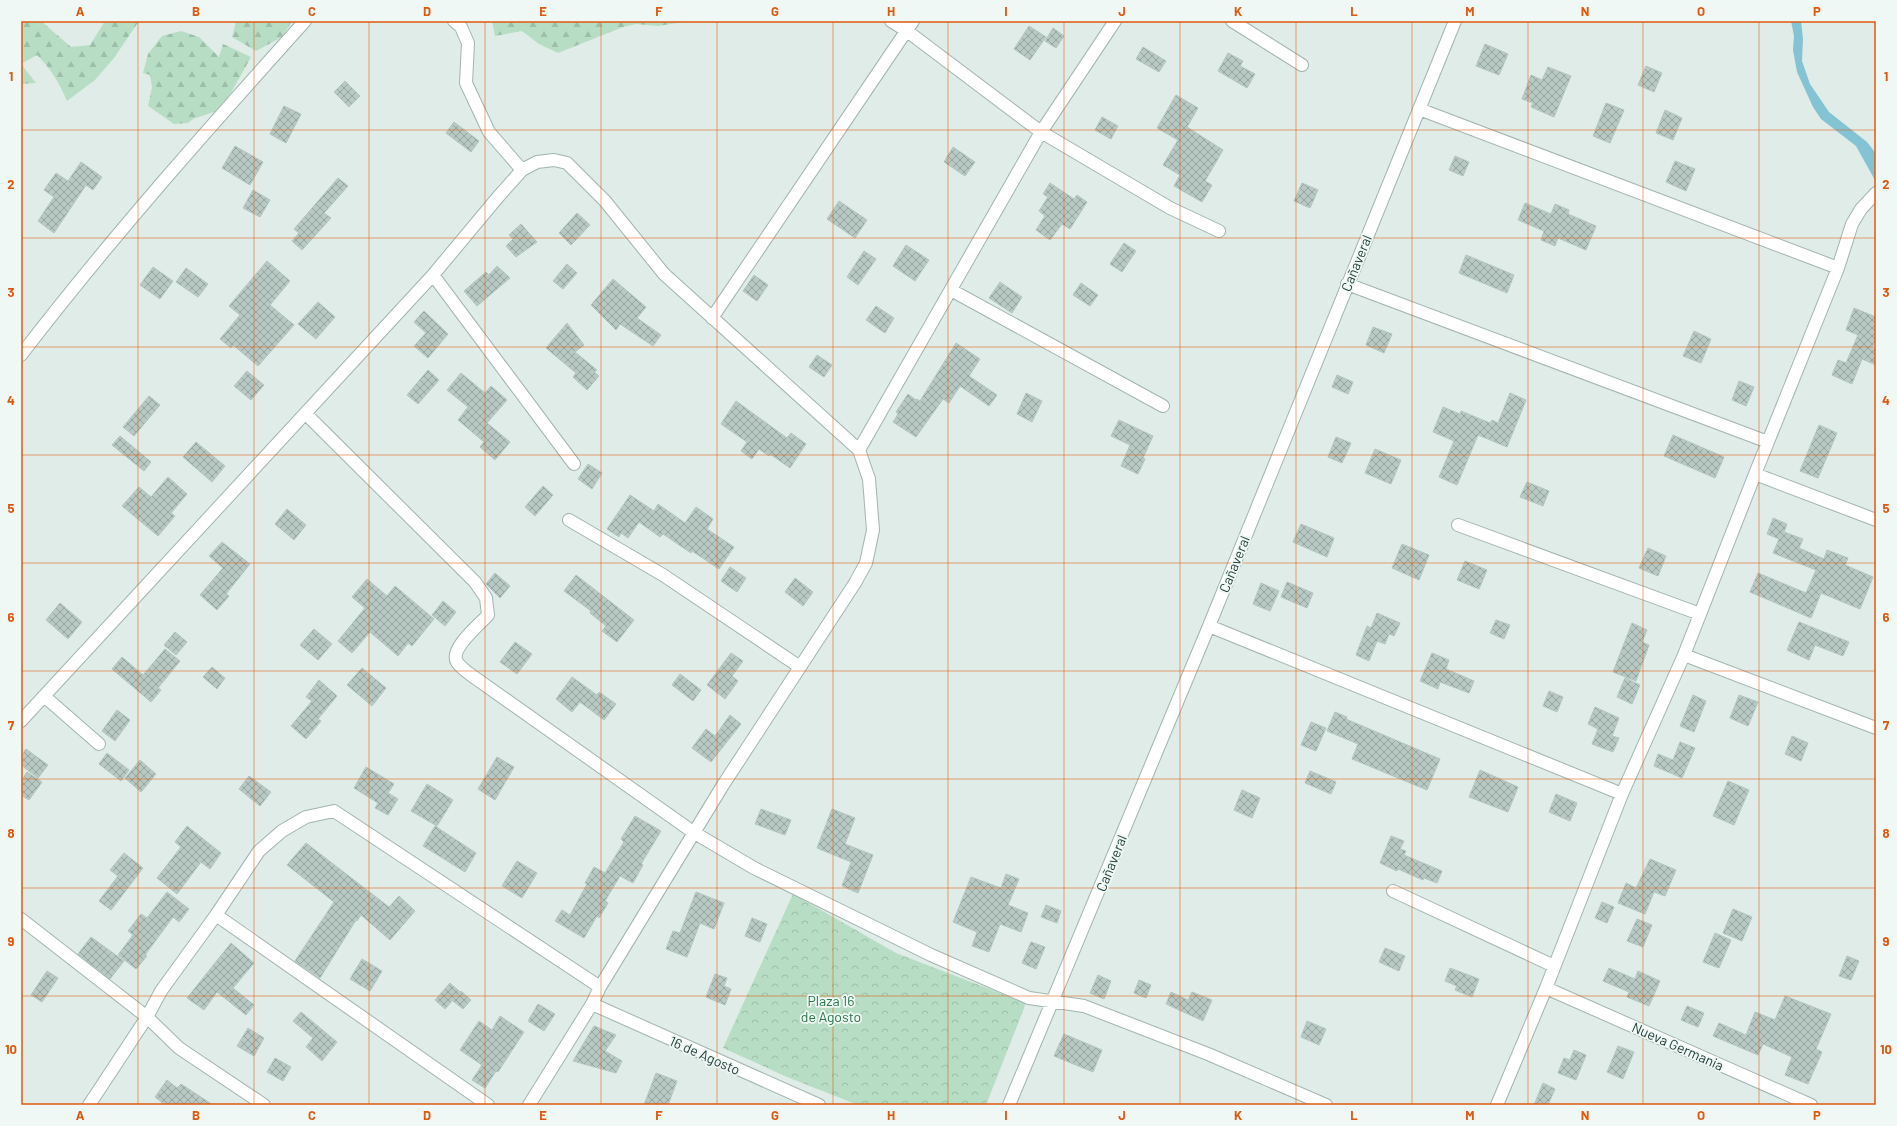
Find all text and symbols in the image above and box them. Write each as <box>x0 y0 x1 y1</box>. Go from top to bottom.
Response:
text: A <box>76 3 85 19</box>
text: B <box>192 3 200 19</box>
text: C <box>308 3 316 19</box>
text: D <box>423 3 431 19</box>
text: E <box>539 3 547 19</box>
text: F <box>655 3 663 19</box>
text: G <box>771 3 779 19</box>
text: H <box>887 3 895 19</box>
text: I <box>1004 3 1008 19</box>
text: J <box>1118 3 1126 19</box>
text: K <box>1234 3 1242 19</box>
text: L <box>1350 3 1358 19</box>
text: M <box>1465 3 1475 19</box>
text: N <box>1581 3 1589 19</box>
text: O <box>1697 3 1705 19</box>
text: P <box>1813 3 1821 19</box>
text: 1 <box>9 68 13 84</box>
text: 1 <box>1884 68 1888 84</box>
text: 2 <box>7 176 15 192</box>
text: 2 <box>1882 176 1890 192</box>
street label: Cañaveral <box>1337 232 1375 294</box>
text: 3 <box>7 284 15 300</box>
text: 3 <box>1882 284 1890 300</box>
text: 4 <box>7 392 15 408</box>
text: 4 <box>1882 392 1890 408</box>
text: 5 <box>7 500 15 516</box>
text: 5 <box>1882 500 1890 516</box>
street label: Cañaveral <box>1215 533 1253 595</box>
text: 6 <box>8 609 15 625</box>
text: 6 <box>1883 609 1890 625</box>
text: 7 <box>8 717 15 733</box>
text: 7 <box>1883 717 1890 733</box>
text: 8 <box>7 825 15 841</box>
text: 8 <box>1882 825 1890 841</box>
street label: Cañaveral <box>1092 832 1130 894</box>
text: 9 <box>8 933 15 949</box>
text: 9 <box>1883 933 1890 949</box>
park label: Plaza 16 de Agosto <box>801 992 861 1025</box>
street label: Nueva Germania <box>1629 1018 1727 1074</box>
street label: 16 de Agosto <box>667 1032 743 1078</box>
text: 10 <box>5 1041 17 1057</box>
text: 10 <box>1880 1041 1892 1057</box>
text: A <box>76 1107 85 1123</box>
text: B <box>192 1107 200 1123</box>
text: C <box>308 1107 316 1123</box>
text: D <box>423 1107 431 1123</box>
text: E <box>539 1107 547 1123</box>
text: F <box>655 1107 663 1123</box>
text: G <box>771 1107 779 1123</box>
text: H <box>887 1107 895 1123</box>
text: I <box>1004 1107 1008 1123</box>
text: J <box>1118 1107 1126 1123</box>
text: K <box>1234 1107 1242 1123</box>
text: L <box>1350 1107 1358 1123</box>
text: M <box>1465 1107 1475 1123</box>
text: N <box>1581 1107 1589 1123</box>
text: O <box>1697 1107 1705 1123</box>
text: P <box>1813 1107 1821 1123</box>

